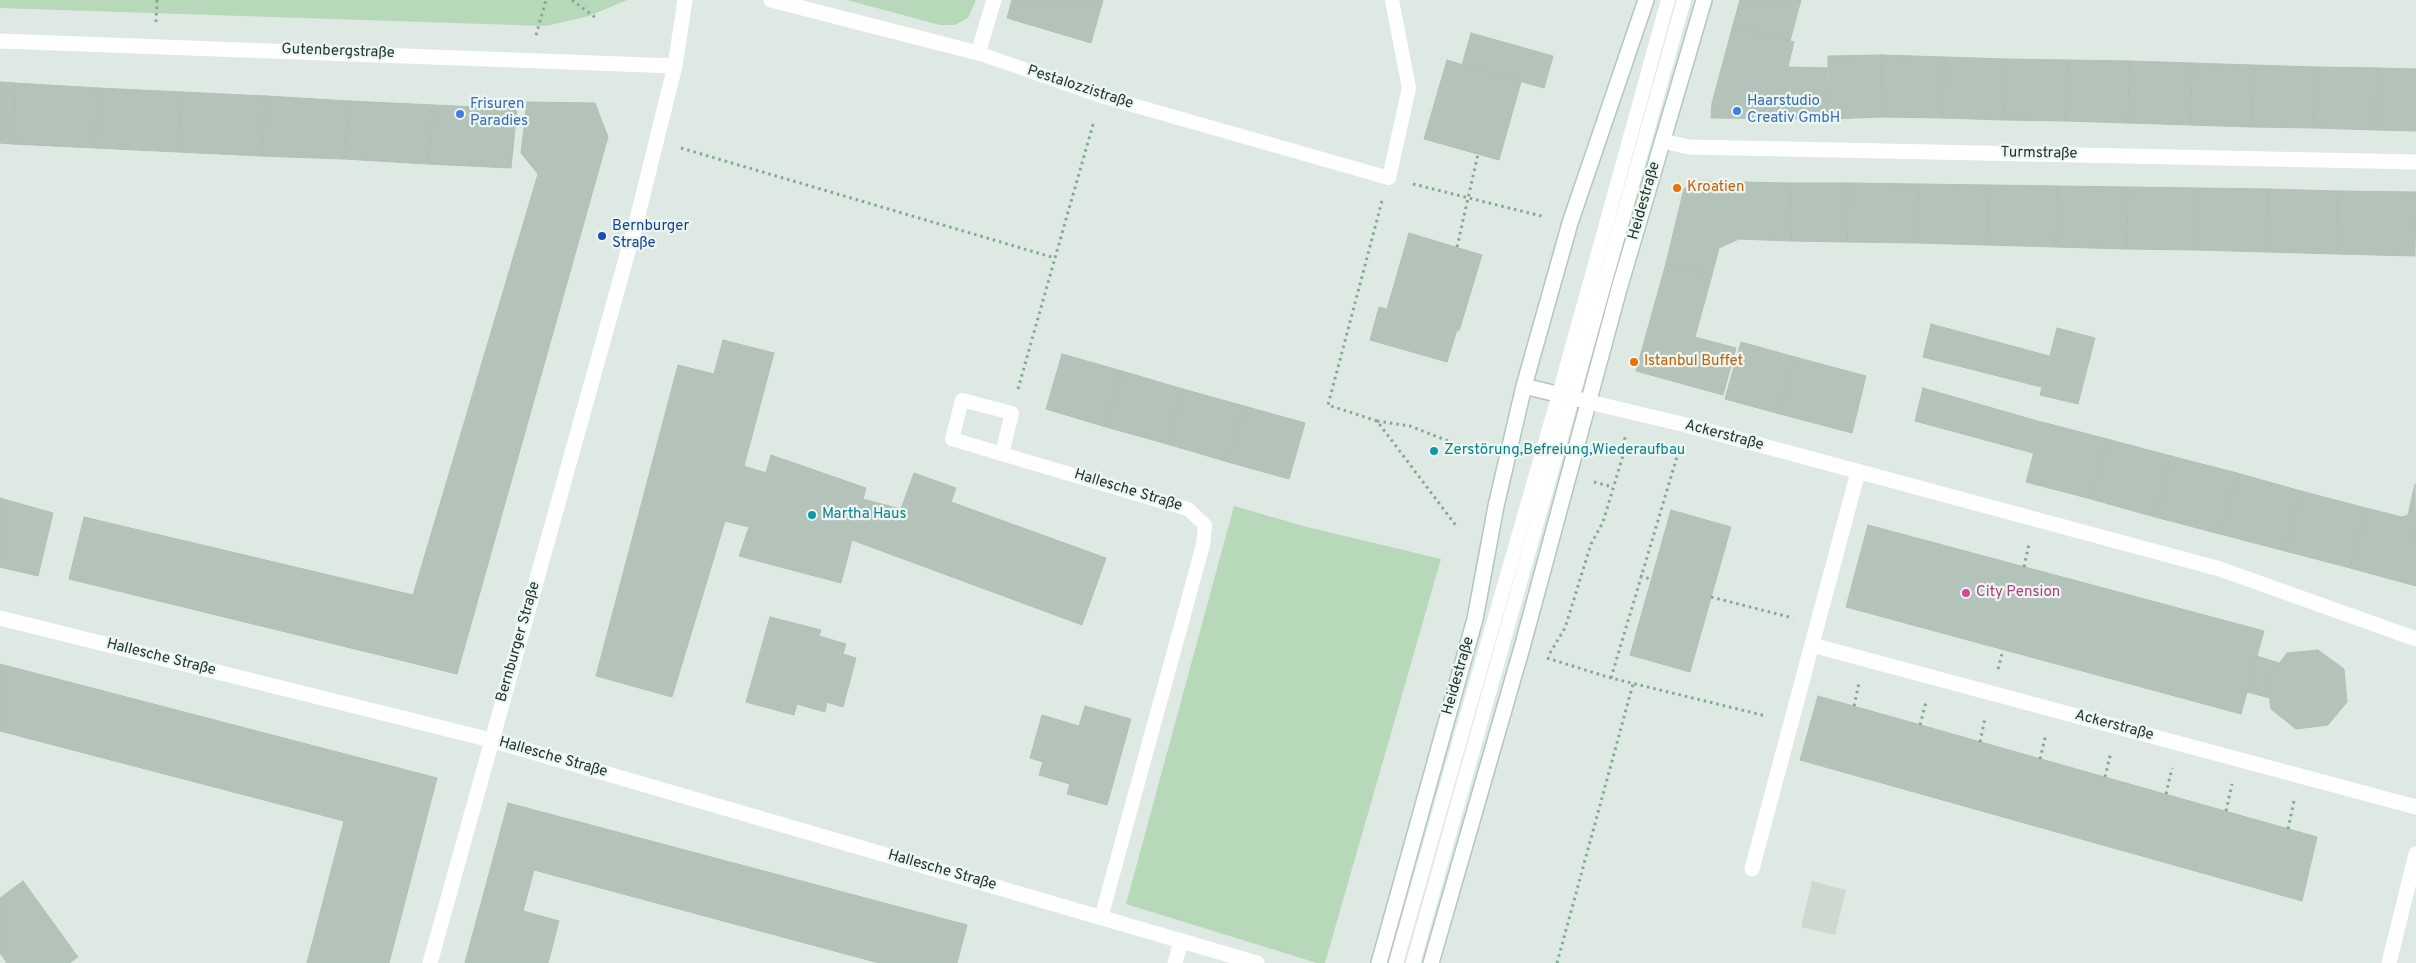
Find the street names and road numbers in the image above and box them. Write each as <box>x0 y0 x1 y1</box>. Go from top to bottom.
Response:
street label: Gutenbergstraße <box>281 41 395 63</box>
street label: Pestalozzistraße <box>1025 62 1135 114</box>
street label: Turmstraße <box>2000 144 2078 164</box>
street label: Heidestraße <box>1625 160 1665 242</box>
street label: Ackerstraße <box>1683 417 1765 455</box>
street label: Hallesche Straße <box>1072 466 1184 516</box>
street label: Bernburger Straße <box>493 580 545 704</box>
street label: Heidestraße <box>1439 635 1479 717</box>
street label: Hallesche Straße <box>104 636 218 680</box>
street label: Ackerstraße <box>2073 707 2155 745</box>
street label: Hallesche Straße <box>497 734 609 782</box>
street label: Hallesche Straße <box>886 847 998 895</box>

